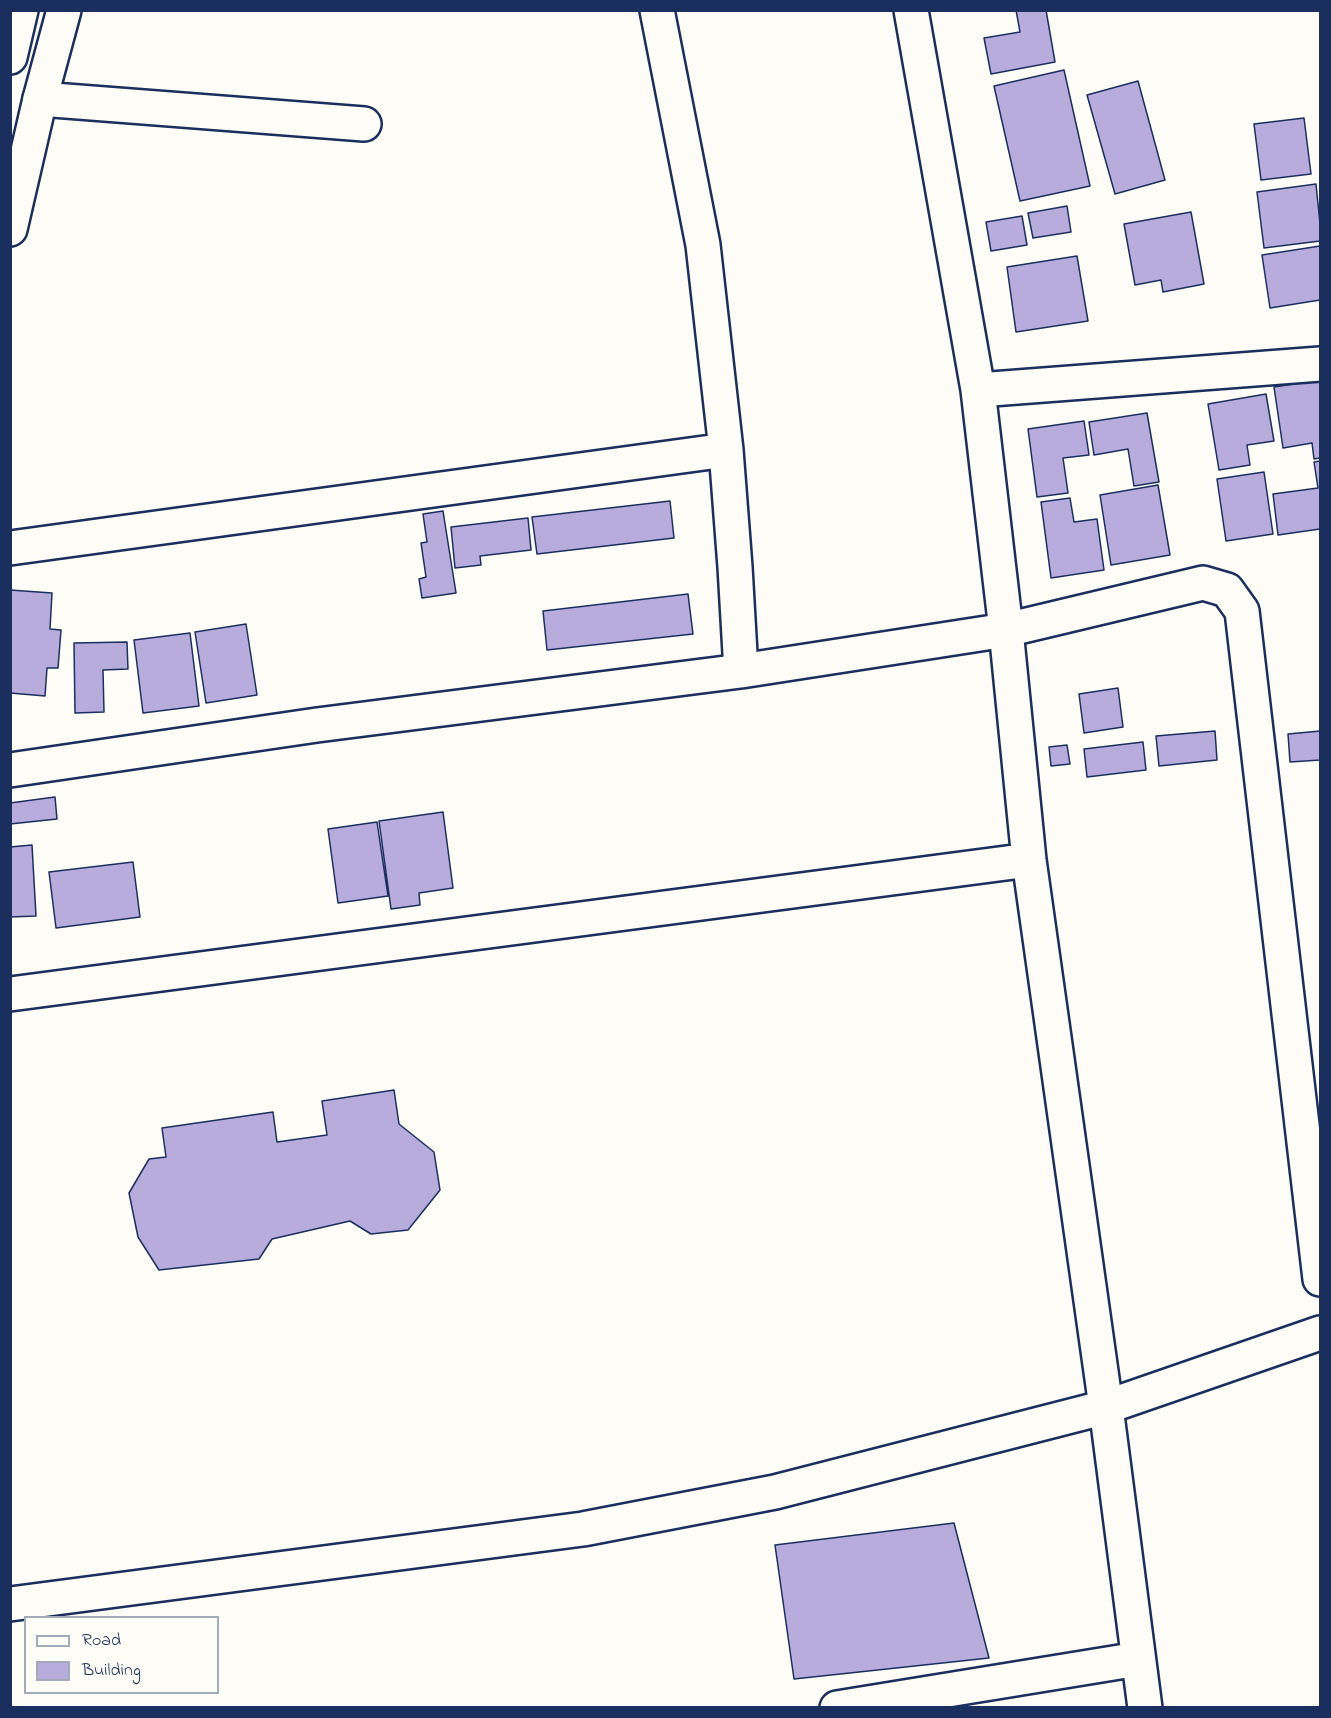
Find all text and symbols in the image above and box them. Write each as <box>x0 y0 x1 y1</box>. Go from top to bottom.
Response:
legend <box>24 1616 219 1694</box>
text: Road <box>82 1628 121 1654</box>
text: Building <box>82 1658 141 1684</box>

